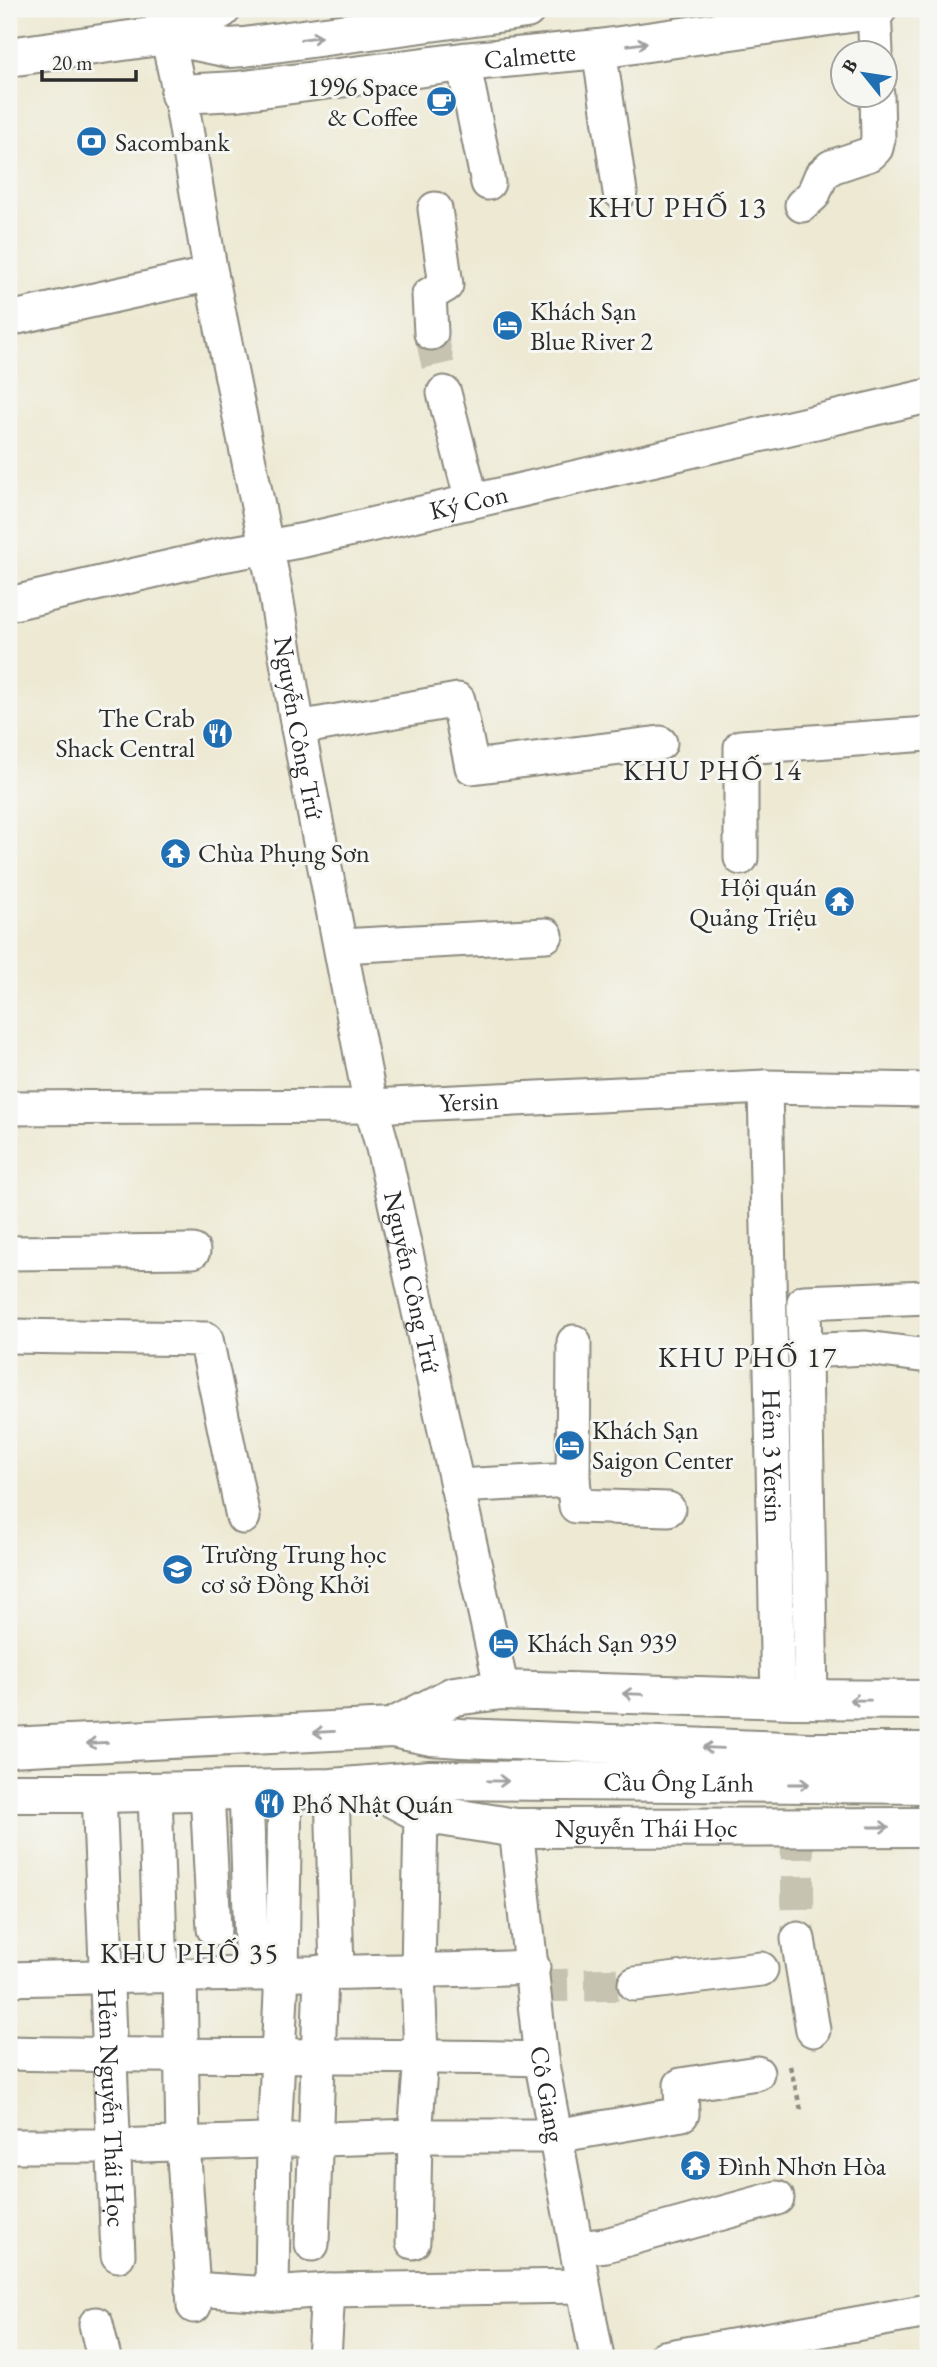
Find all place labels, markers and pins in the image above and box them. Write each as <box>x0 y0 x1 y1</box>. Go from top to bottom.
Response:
place label: 1996 Space & Coffee <box>307 70 418 134</box>
cafe icon: 1996 Space & Coffee <box>424 85 458 119</box>
bank icon: Sacombank <box>75 125 109 159</box>
place label: Sacombank <box>115 125 231 159</box>
place label: Khách Sạn Blue River 2 <box>530 294 653 358</box>
hotel icon: Khách Sạn Blue River 2 <box>490 309 524 343</box>
place label: The Crab Shack Central <box>55 701 195 765</box>
restaurant icon: The Crab Shack Central <box>201 716 235 750</box>
temple icon: Chùa Phụng Sơn <box>158 836 192 870</box>
place label: Chùa Phụng Sơn <box>198 836 370 870</box>
place label: Hội quán Quảng Triệu <box>689 870 817 934</box>
temple icon: Hội quán Quảng Triệu <box>823 885 857 919</box>
place label: Khách Sạn Saigon Center <box>592 1413 734 1477</box>
hotel icon: Khách Sạn Saigon Center <box>552 1428 586 1462</box>
place label: Trường Trung học cơ sở Đồng Khởi <box>201 1537 387 1601</box>
school or university icon: Trường Trung học cơ sở Đồng Khởi <box>161 1552 195 1586</box>
hotel icon: Khách Sạn 939 <box>487 1626 521 1660</box>
place label: Khách Sạn 939 <box>527 1626 677 1660</box>
restaurant icon: Phố Nhật Quán <box>252 1787 286 1821</box>
place label: Phố Nhật Quán <box>292 1787 453 1821</box>
temple icon: Đình Nhơn Hòa <box>678 2149 712 2183</box>
place label: Đình Nhơn Hòa <box>718 2149 887 2183</box>

